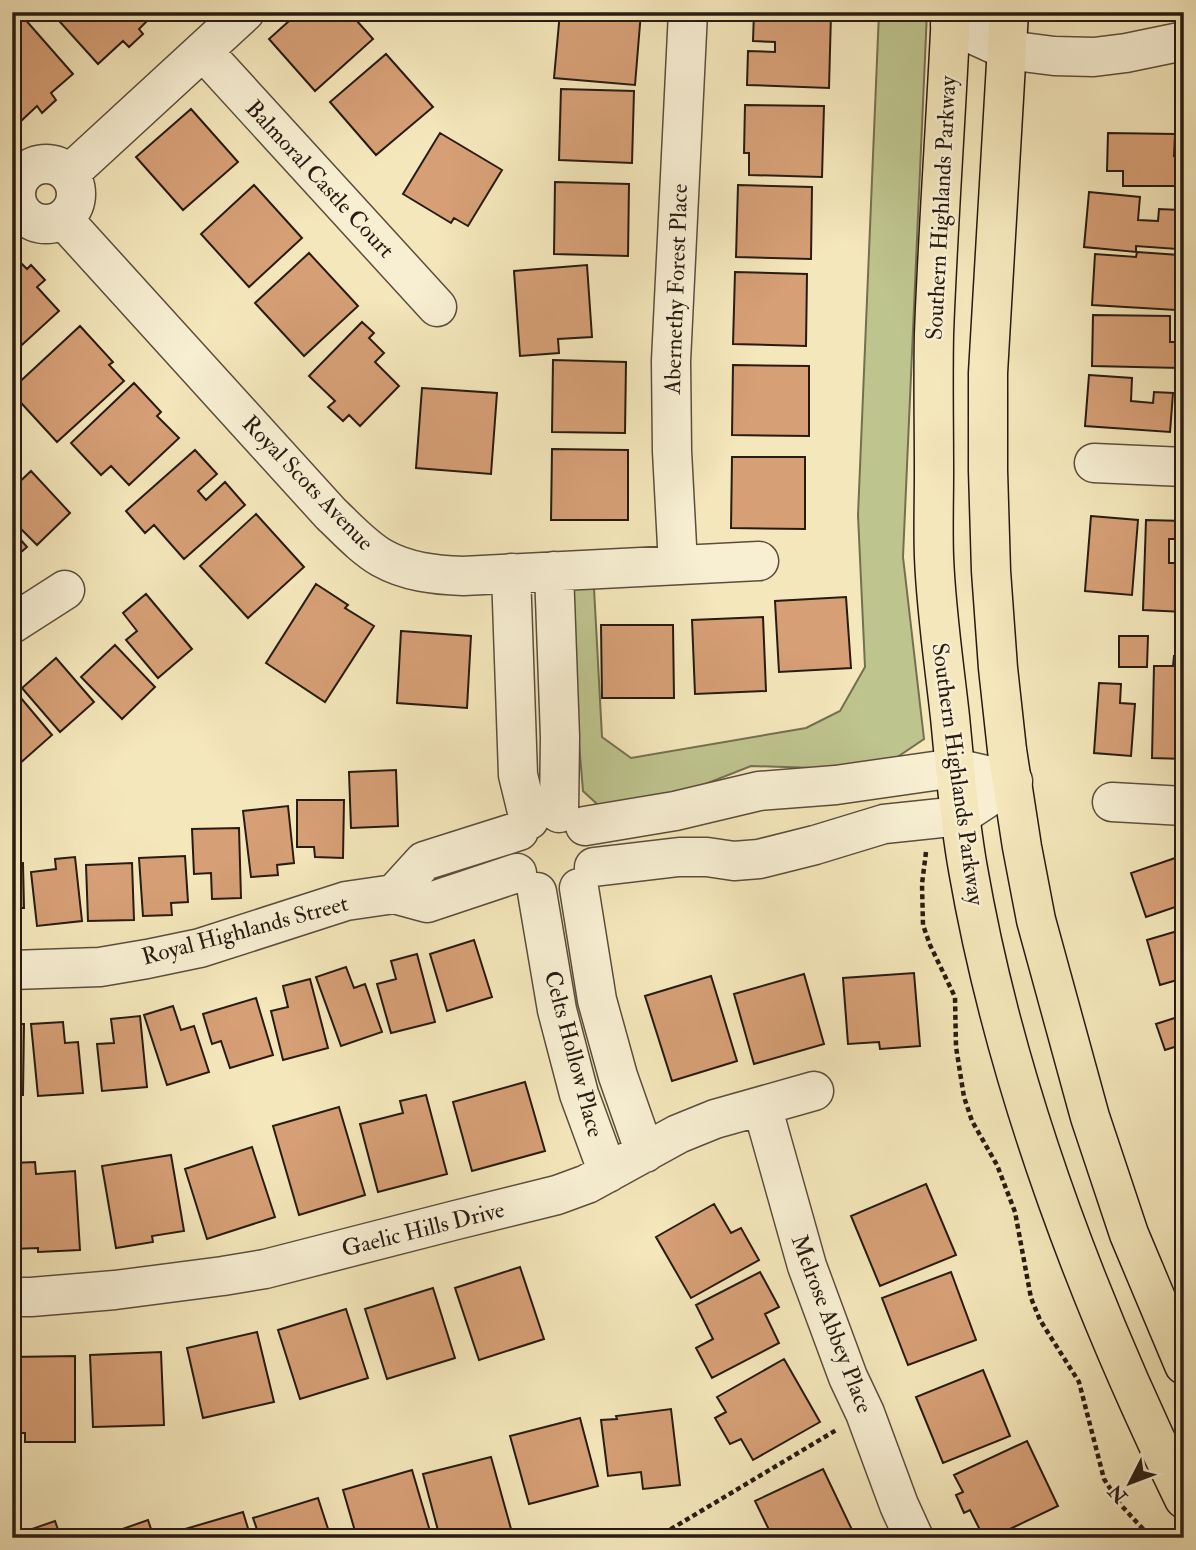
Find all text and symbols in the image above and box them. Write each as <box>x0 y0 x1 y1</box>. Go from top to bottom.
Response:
street label: Southern Highlands Parkway <box>920 74 962 341</box>
street label: Balmoral Castle Court <box>239 94 401 264</box>
street label: Abernethy Forest Place <box>658 183 694 396</box>
street label: Royal Scots Avenue <box>236 409 380 557</box>
street label: Southern Highlands Parkway <box>925 641 991 908</box>
street label: Royal Highlands Street <box>139 889 351 971</box>
street label: Celts Hollow Place <box>538 968 610 1141</box>
street label: Gaelic Hills Drive <box>339 1195 508 1263</box>
street label: Melrose Abbey Place <box>785 1231 879 1418</box>
north arrow <box>1094 1448 1164 1518</box>
text: N <box>1103 1479 1133 1509</box>

